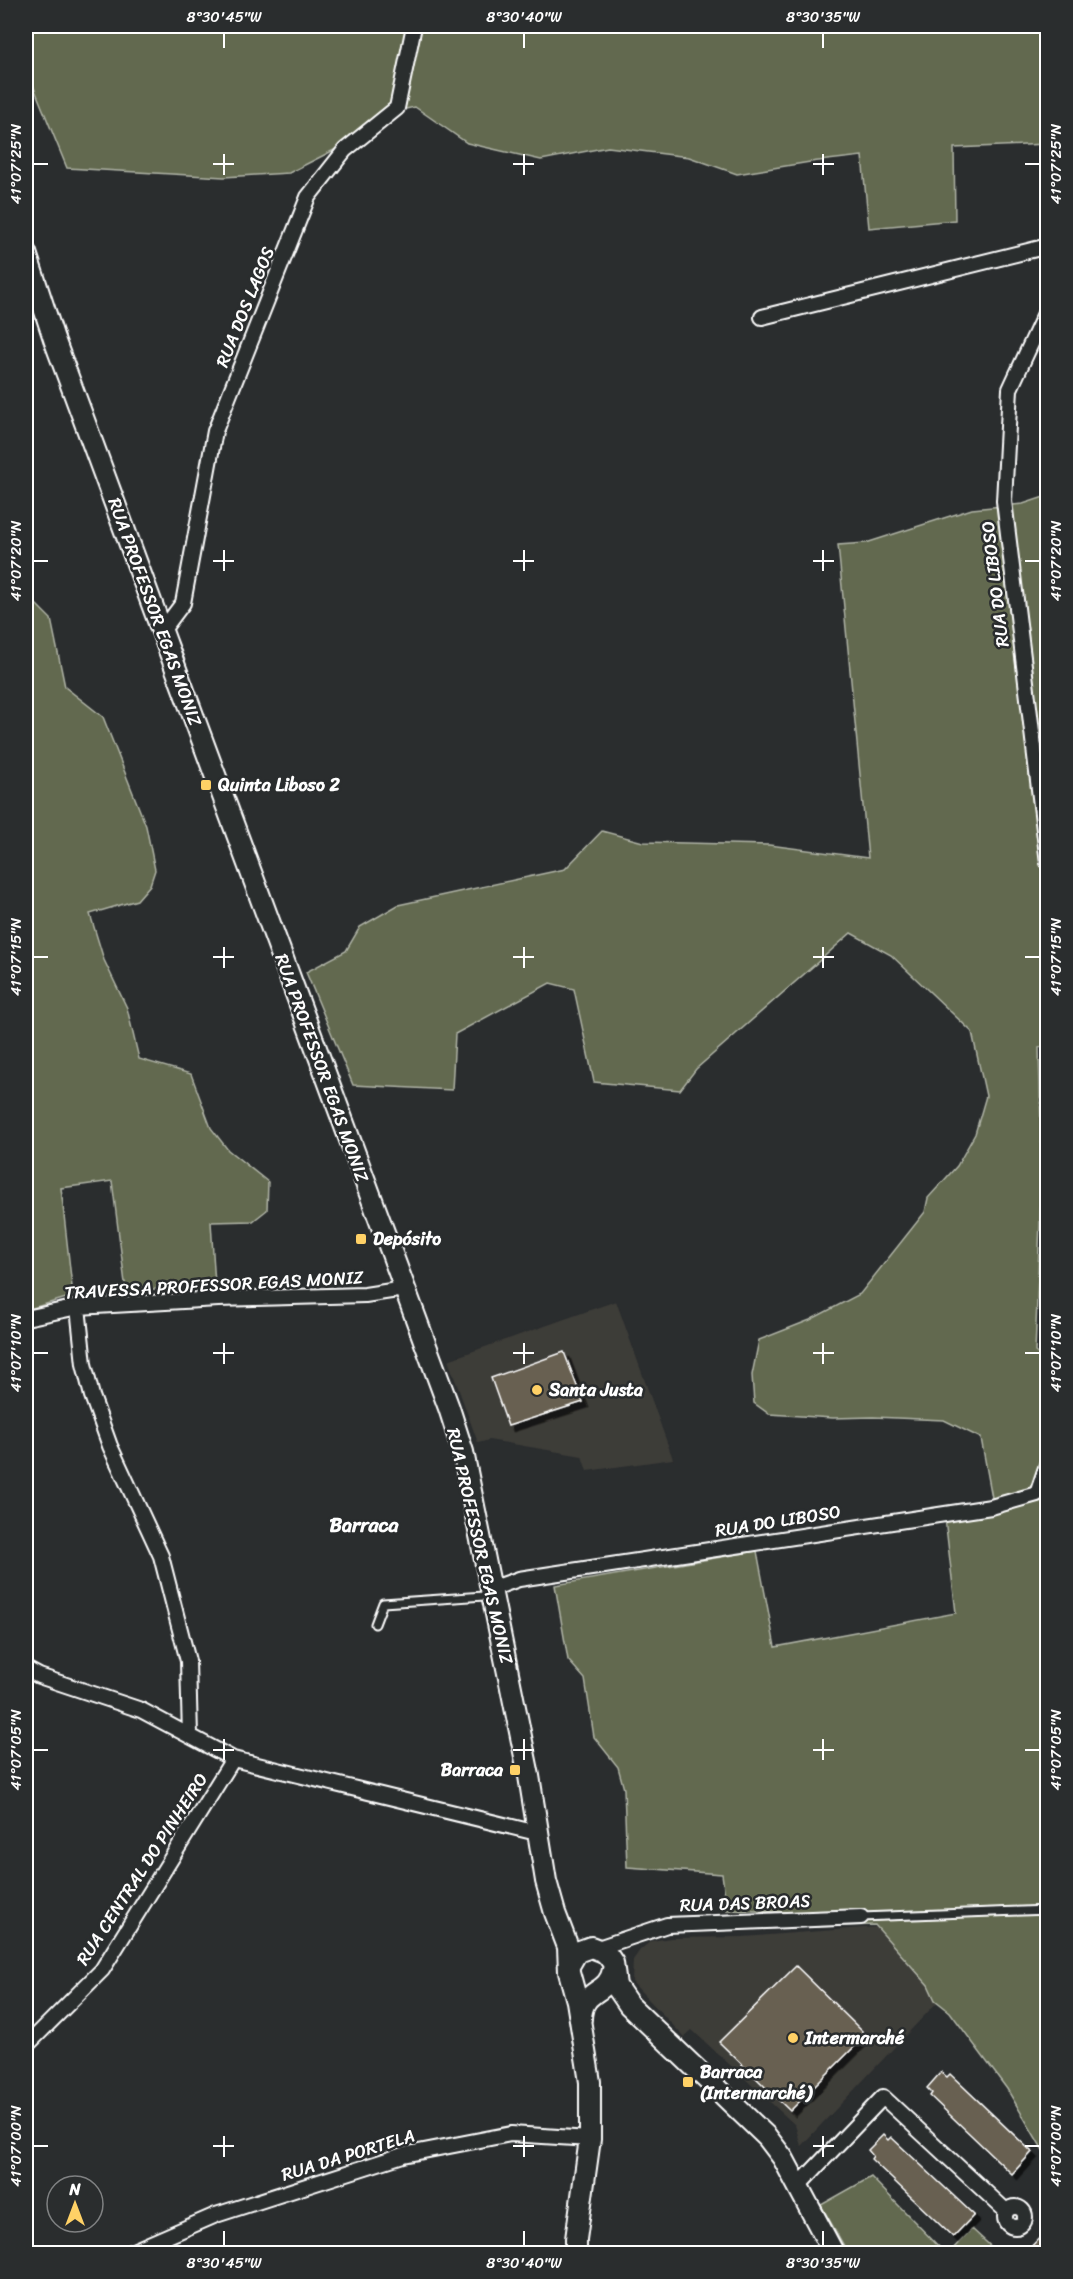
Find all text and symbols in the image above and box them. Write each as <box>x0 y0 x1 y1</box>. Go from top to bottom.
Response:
text: 8°30'45"W <box>186 4 262 30</box>
text: 8°30'40"W <box>486 4 562 30</box>
text: 8°30'35"W <box>786 4 860 30</box>
text: 41°07'25"N <box>3 123 29 204</box>
text: 41°07'25"N <box>1043 123 1069 204</box>
street label: RUA DOS LAGOS <box>206 241 284 372</box>
street label: RUA PROFESSOR EGAS MONIZ <box>99 493 212 732</box>
street label: RUA DO LIBOSO <box>971 519 1019 649</box>
text: 41°07'20"N <box>3 520 29 601</box>
text: 41°07'20"N <box>1043 520 1069 601</box>
place label: Quinta Liboso 2 <box>218 769 340 801</box>
marker: Quinta Liboso 2 <box>199 778 213 792</box>
text: 41°07'15"N <box>3 917 29 996</box>
text: 41°07'15"N <box>1043 917 1069 996</box>
street label: RUA PROFESSOR EGAS MONIZ <box>266 949 379 1188</box>
place label: Depósito <box>373 1223 441 1255</box>
marker: Depósito <box>354 1232 368 1246</box>
street label: TRAVESSA PROFESSOR EGAS MONIZ <box>64 1261 365 1309</box>
text: 41°07'10"N <box>3 1313 29 1392</box>
text: 41°07'10"N <box>1043 1313 1069 1392</box>
place label: Santa Justa <box>548 1374 643 1406</box>
marker: Santa Justa <box>530 1383 544 1397</box>
street label: RUA PROFESSOR EGAS MONIZ <box>437 1425 523 1668</box>
street label: RUA DO LIBOSO <box>713 1495 843 1547</box>
district label: Barraca <box>329 1508 400 1543</box>
text: 41°07'05"N <box>3 1709 29 1791</box>
text: 41°07'05"N <box>1043 1709 1069 1791</box>
place label: Barraca <box>441 1754 504 1786</box>
marker: Barraca <box>508 1763 522 1777</box>
street label: RUA CENTRAL DO PINHEIRO <box>67 1766 217 1972</box>
street label: RUA DAS BROAS <box>679 1885 811 1921</box>
place label: Intermarché <box>804 2022 905 2054</box>
marker: Intermarché <box>786 2031 800 2045</box>
place label: Barraca (Intermarché) <box>700 2056 814 2109</box>
marker: Barraca (Intermarché) <box>681 2075 695 2089</box>
text: 41°07'00"N <box>3 2105 29 2187</box>
text: 41°07'00"N <box>1043 2105 1069 2187</box>
street label: RUA DA PORTELA <box>277 2120 419 2190</box>
north arrow <box>45 2174 105 2234</box>
text: N <box>68 2175 81 2204</box>
text: 8°30'45"W <box>186 2250 262 2276</box>
text: 8°30'40"W <box>486 2250 562 2276</box>
text: 8°30'35"W <box>786 2250 860 2276</box>

